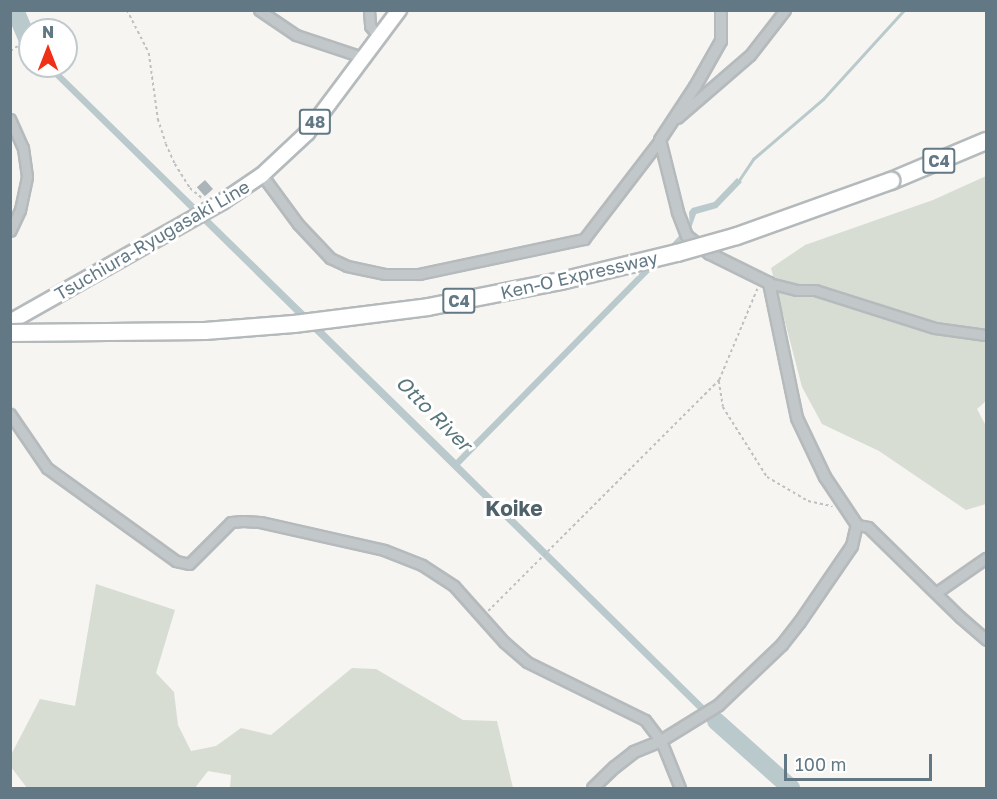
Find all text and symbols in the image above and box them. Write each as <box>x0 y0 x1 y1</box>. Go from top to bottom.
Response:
north arrow <box>18 18 78 78</box>
text: N <box>42 22 54 42</box>
road number: 48 <box>298 109 332 135</box>
road number: C4 <box>921 148 957 174</box>
street label: Tsuchiura-Ryugasaki Line <box>51 175 253 305</box>
street label: Ken-O Expressway <box>498 246 660 304</box>
road number: C4 <box>441 288 477 314</box>
water label: Otto River <box>391 370 477 456</box>
district label: Koike <box>485 495 543 521</box>
scale bar <box>787 742 936 780</box>
text: 100 m <box>795 753 846 775</box>

